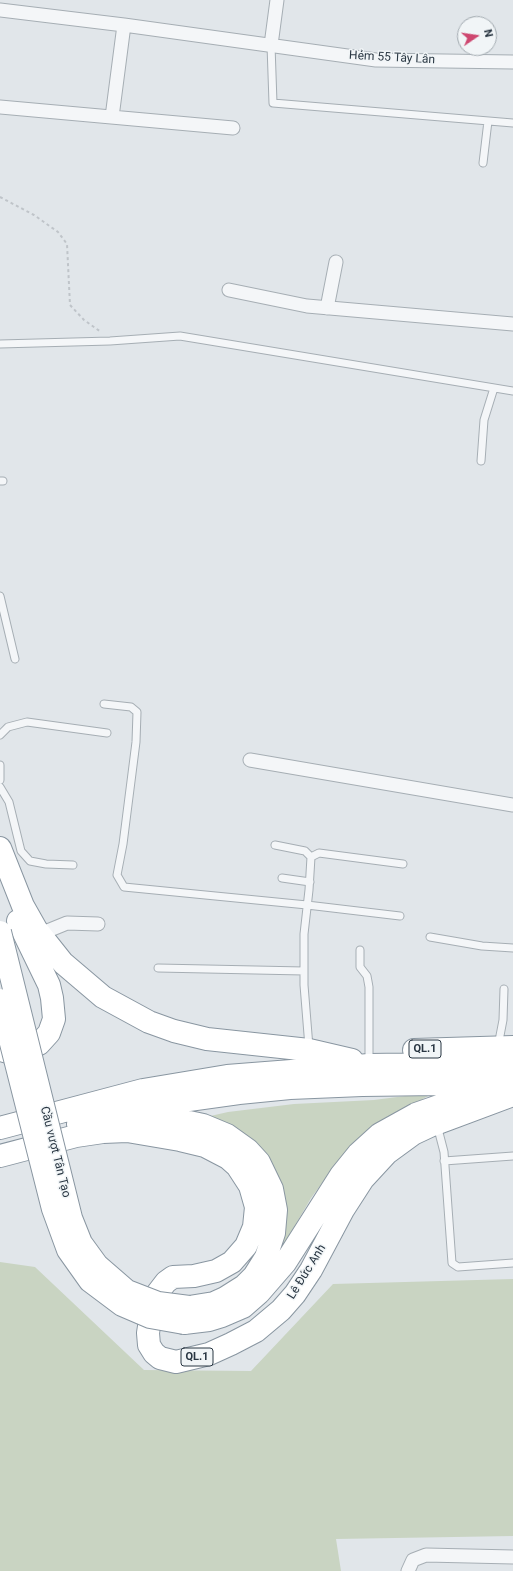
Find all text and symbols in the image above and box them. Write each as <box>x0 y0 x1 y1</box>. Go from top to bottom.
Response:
north arrow <box>457 16 497 56</box>
text: N <box>481 28 495 39</box>
street label: Hẻm 55 Tây Lân <box>349 49 435 67</box>
road number: QL.1 <box>409 1040 441 1058</box>
street label: Cầu vượt Tân Tạo <box>37 1105 73 1199</box>
street label: Lê Đức Anh <box>285 1242 329 1302</box>
road number: QL.1 <box>181 1348 213 1366</box>

